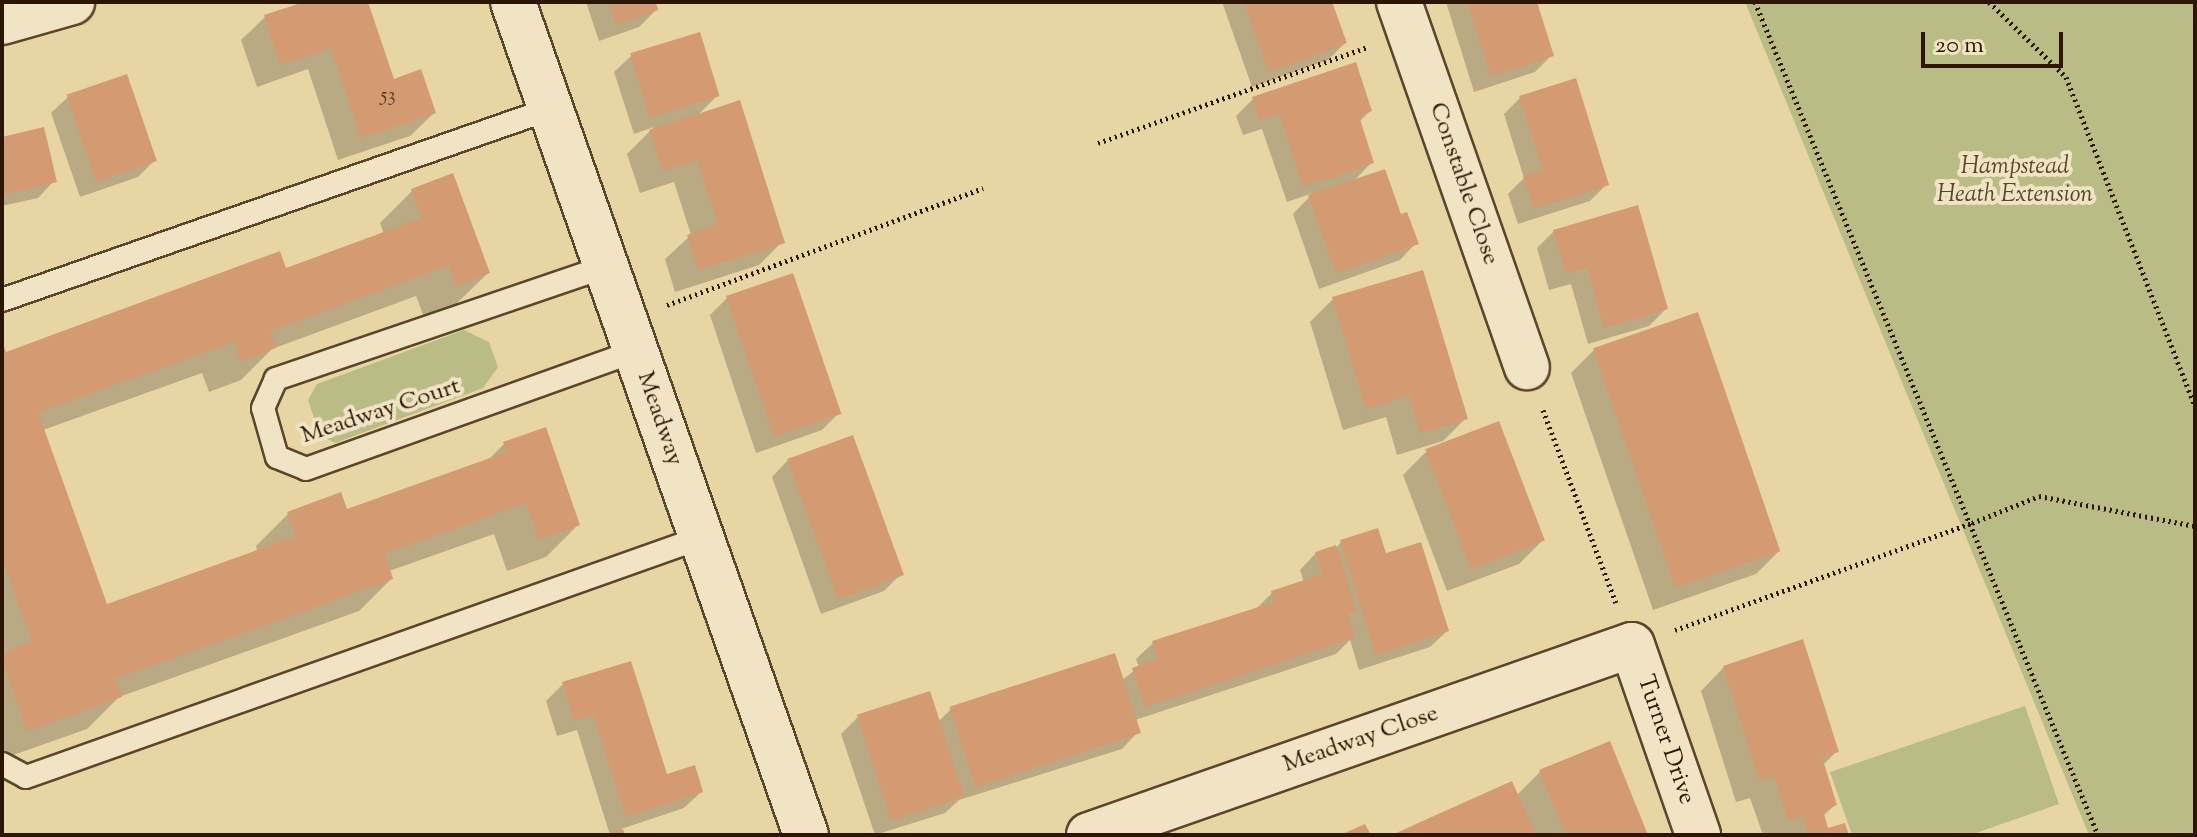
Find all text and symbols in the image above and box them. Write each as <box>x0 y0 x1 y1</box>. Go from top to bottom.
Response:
scale bar <box>1925 16 2067 66</box>
text: 20 m <box>1935 29 1984 63</box>
house number: 53 <box>381 84 395 108</box>
street label: Constable Close <box>1422 99 1504 269</box>
park label: Hampstead Heath Extension <box>1937 154 2093 210</box>
street label: Meadway <box>630 368 688 470</box>
street label: Meadway Court <box>298 373 464 451</box>
street label: Turner Drive <box>1629 672 1701 808</box>
street label: Meadway Close <box>1280 700 1442 780</box>

